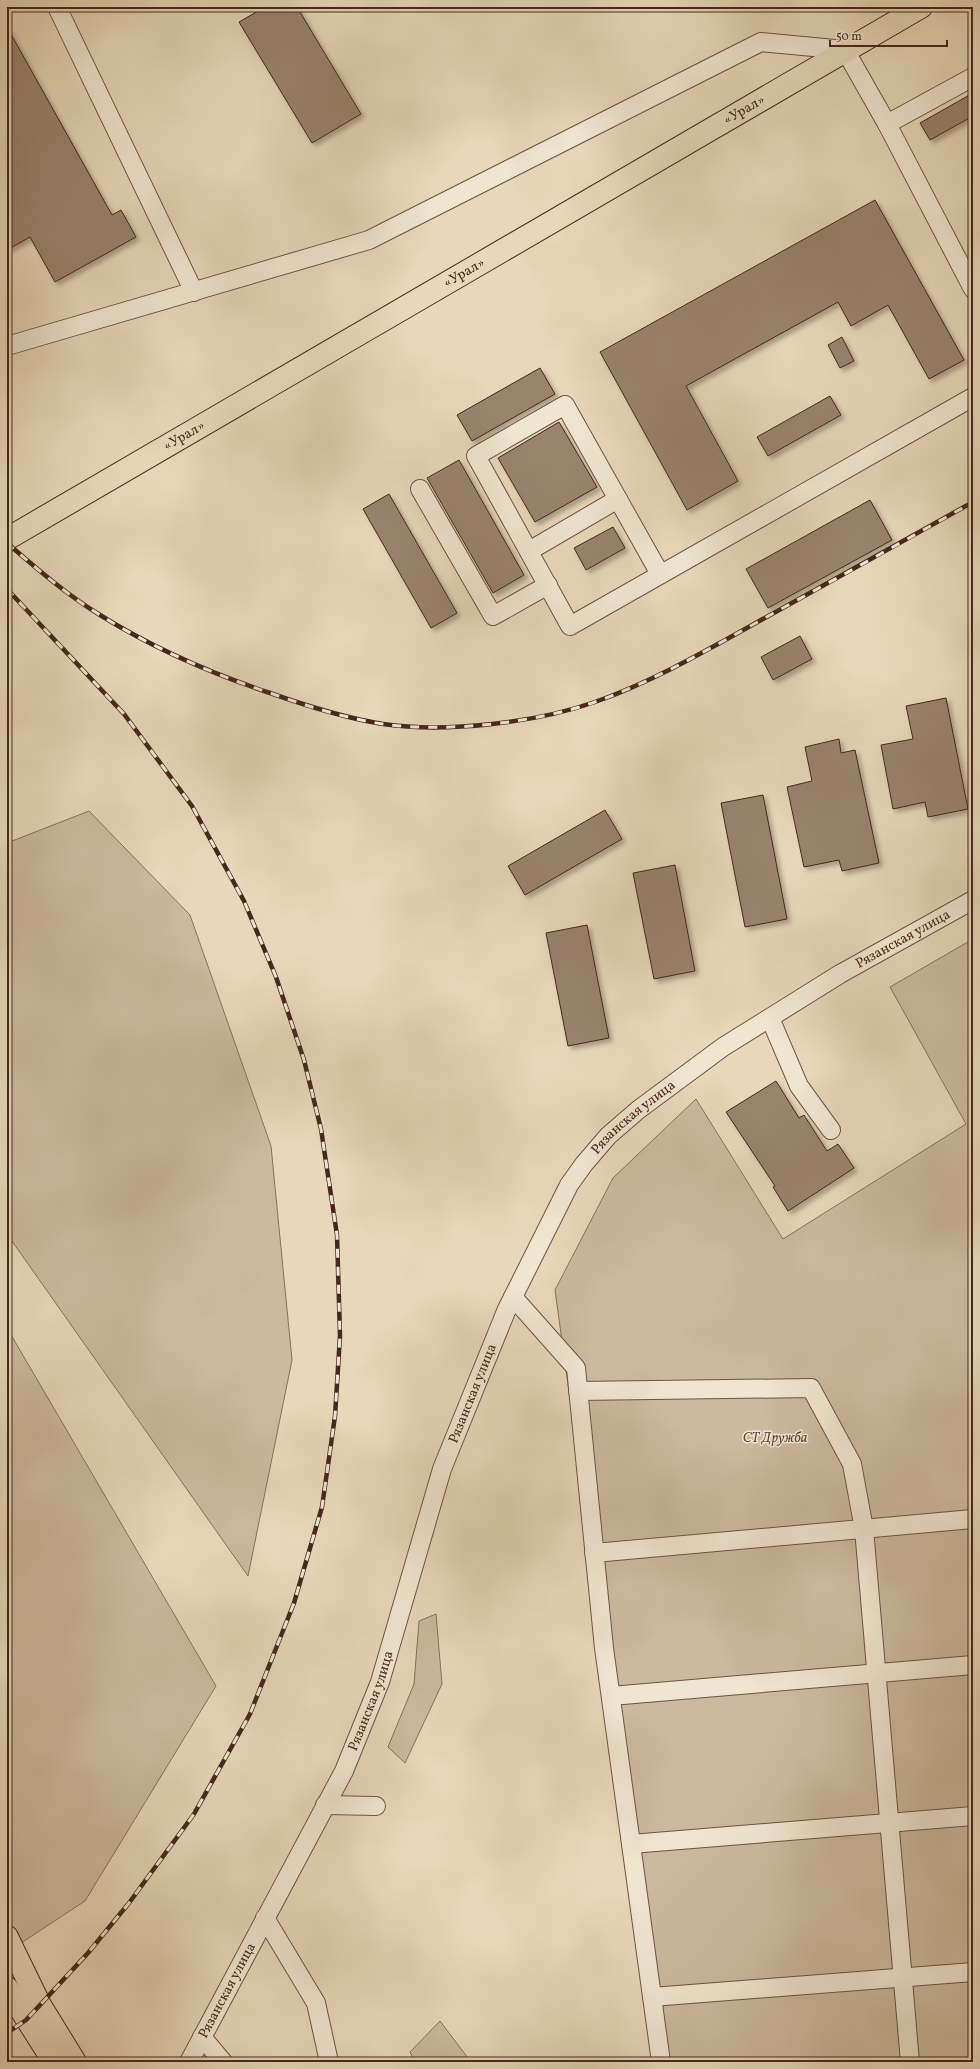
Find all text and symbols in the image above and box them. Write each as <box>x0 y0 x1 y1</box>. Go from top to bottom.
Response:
scale bar <box>830 22 947 48</box>
text: 50 m <box>836 29 862 45</box>
street label: «Урал» <box>720 90 769 129</box>
street label: «Урал» <box>440 253 488 292</box>
street label: «Урал» <box>160 416 208 455</box>
street label: Рязанская улица <box>852 905 954 973</box>
street label: Рязанская улица <box>587 1076 679 1158</box>
street label: Рязанская улица <box>444 1341 501 1446</box>
park label: СТ Дружба <box>743 1429 808 1448</box>
street label: Рязанская улица <box>344 1648 398 1754</box>
street label: Рязанская улица <box>194 1939 260 2042</box>

